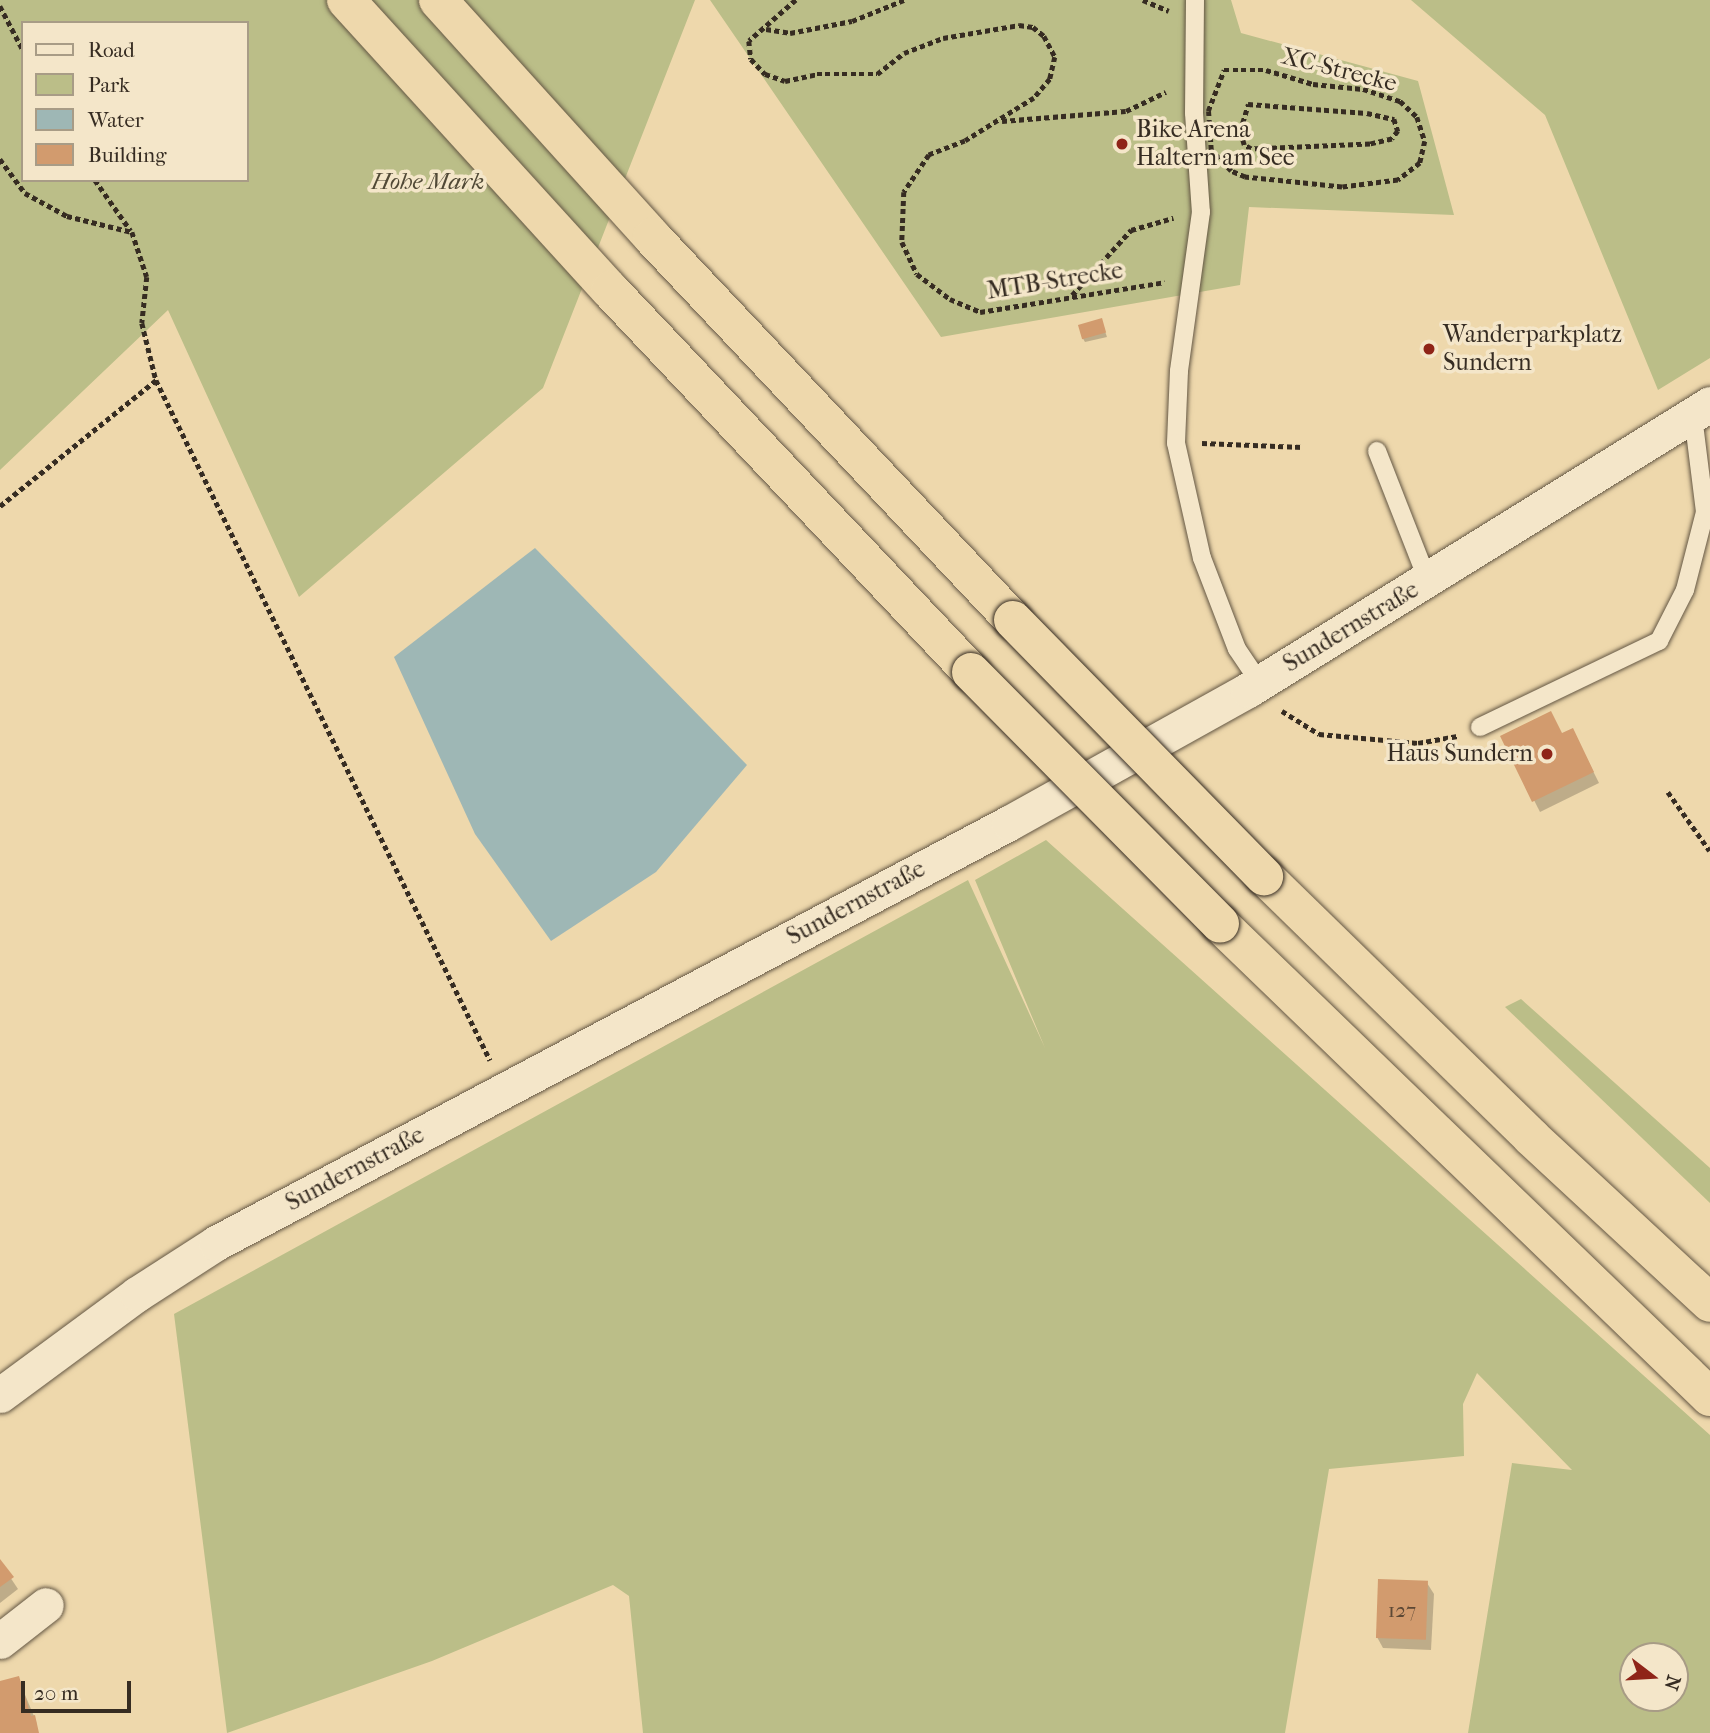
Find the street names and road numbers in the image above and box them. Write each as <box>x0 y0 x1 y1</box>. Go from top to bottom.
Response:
street label: XC-Strecke <box>1278 42 1400 98</box>
street label: MTB-Strecke <box>985 256 1125 306</box>
street label: Sundernstraße <box>1278 575 1424 679</box>
street label: Sundernstraße <box>782 854 930 952</box>
street label: Sundernstraße <box>281 1120 429 1218</box>

